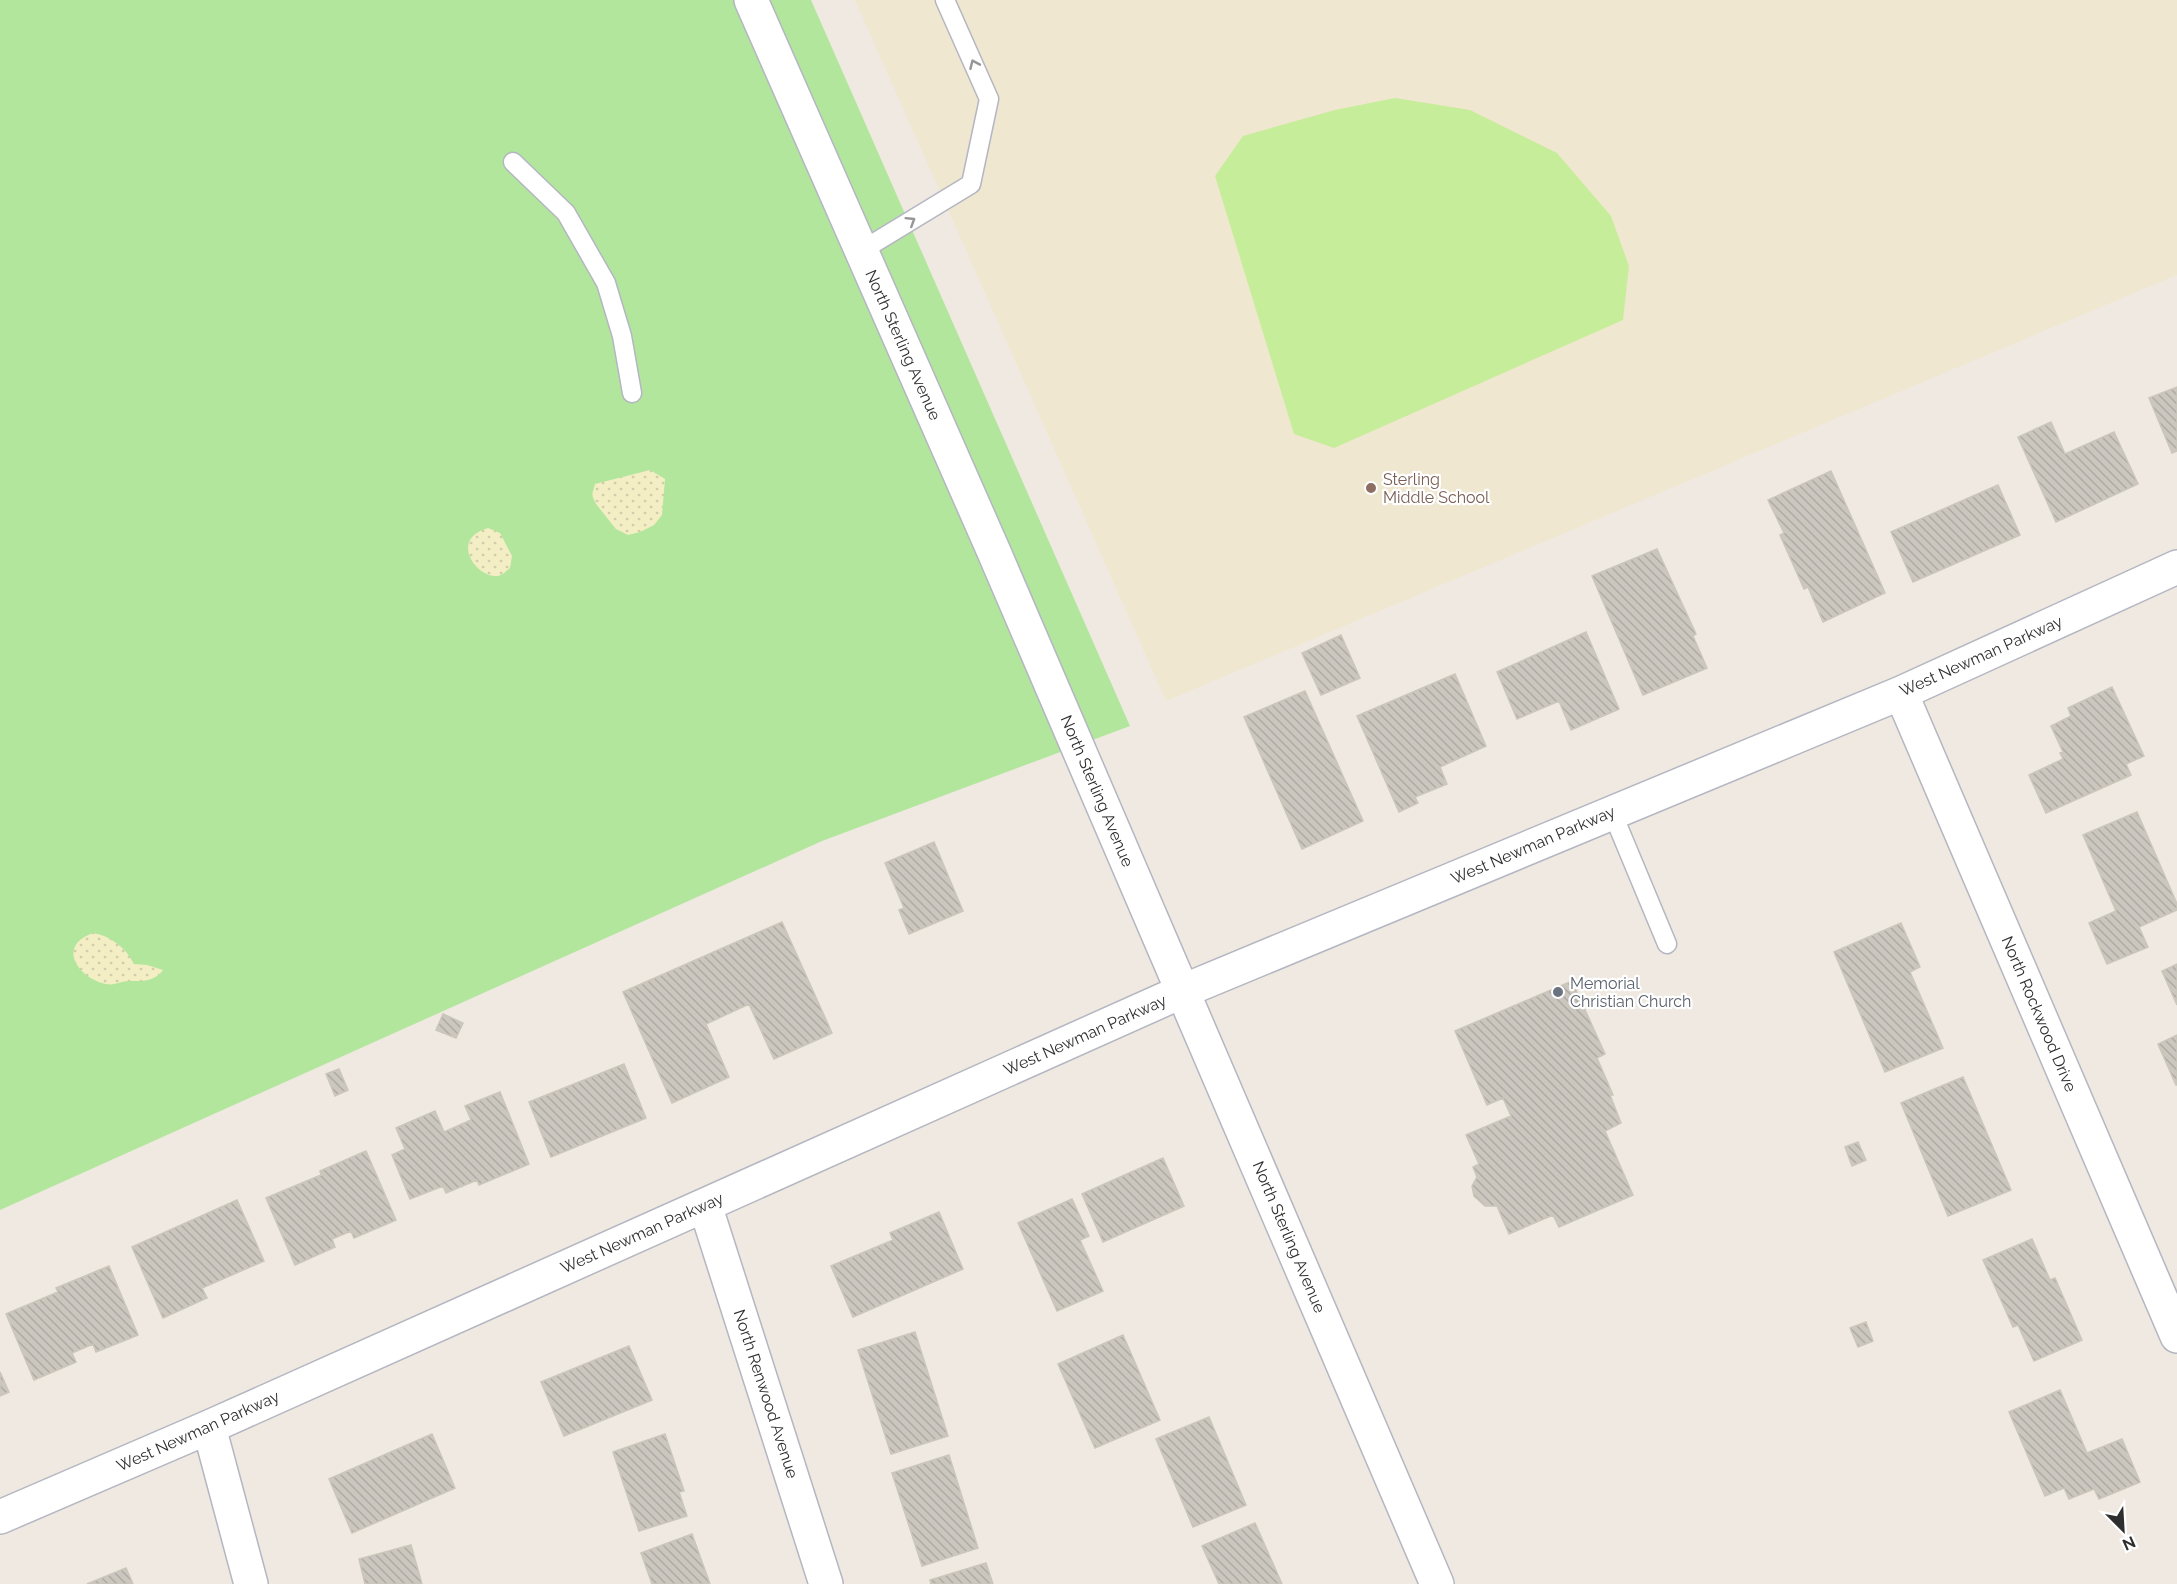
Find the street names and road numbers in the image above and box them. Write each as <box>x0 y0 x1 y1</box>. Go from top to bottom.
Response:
street label: North Sterling Avenue <box>861 267 945 423</box>
street label: West Newman Parkway <box>1897 611 2066 700</box>
street label: North Sterling Avenue <box>1056 712 1138 870</box>
street label: West Newman Parkway <box>1448 802 1618 888</box>
street label: North Rockwood Drive <box>1998 933 2080 1095</box>
street label: West Newman Parkway <box>1001 990 1170 1079</box>
street label: North Sterling Avenue <box>1248 1158 1330 1316</box>
street label: West Newman Parkway <box>558 1188 727 1277</box>
street label: North Renwood Avenue <box>730 1307 802 1481</box>
street label: West Newman Parkway <box>114 1386 283 1475</box>

